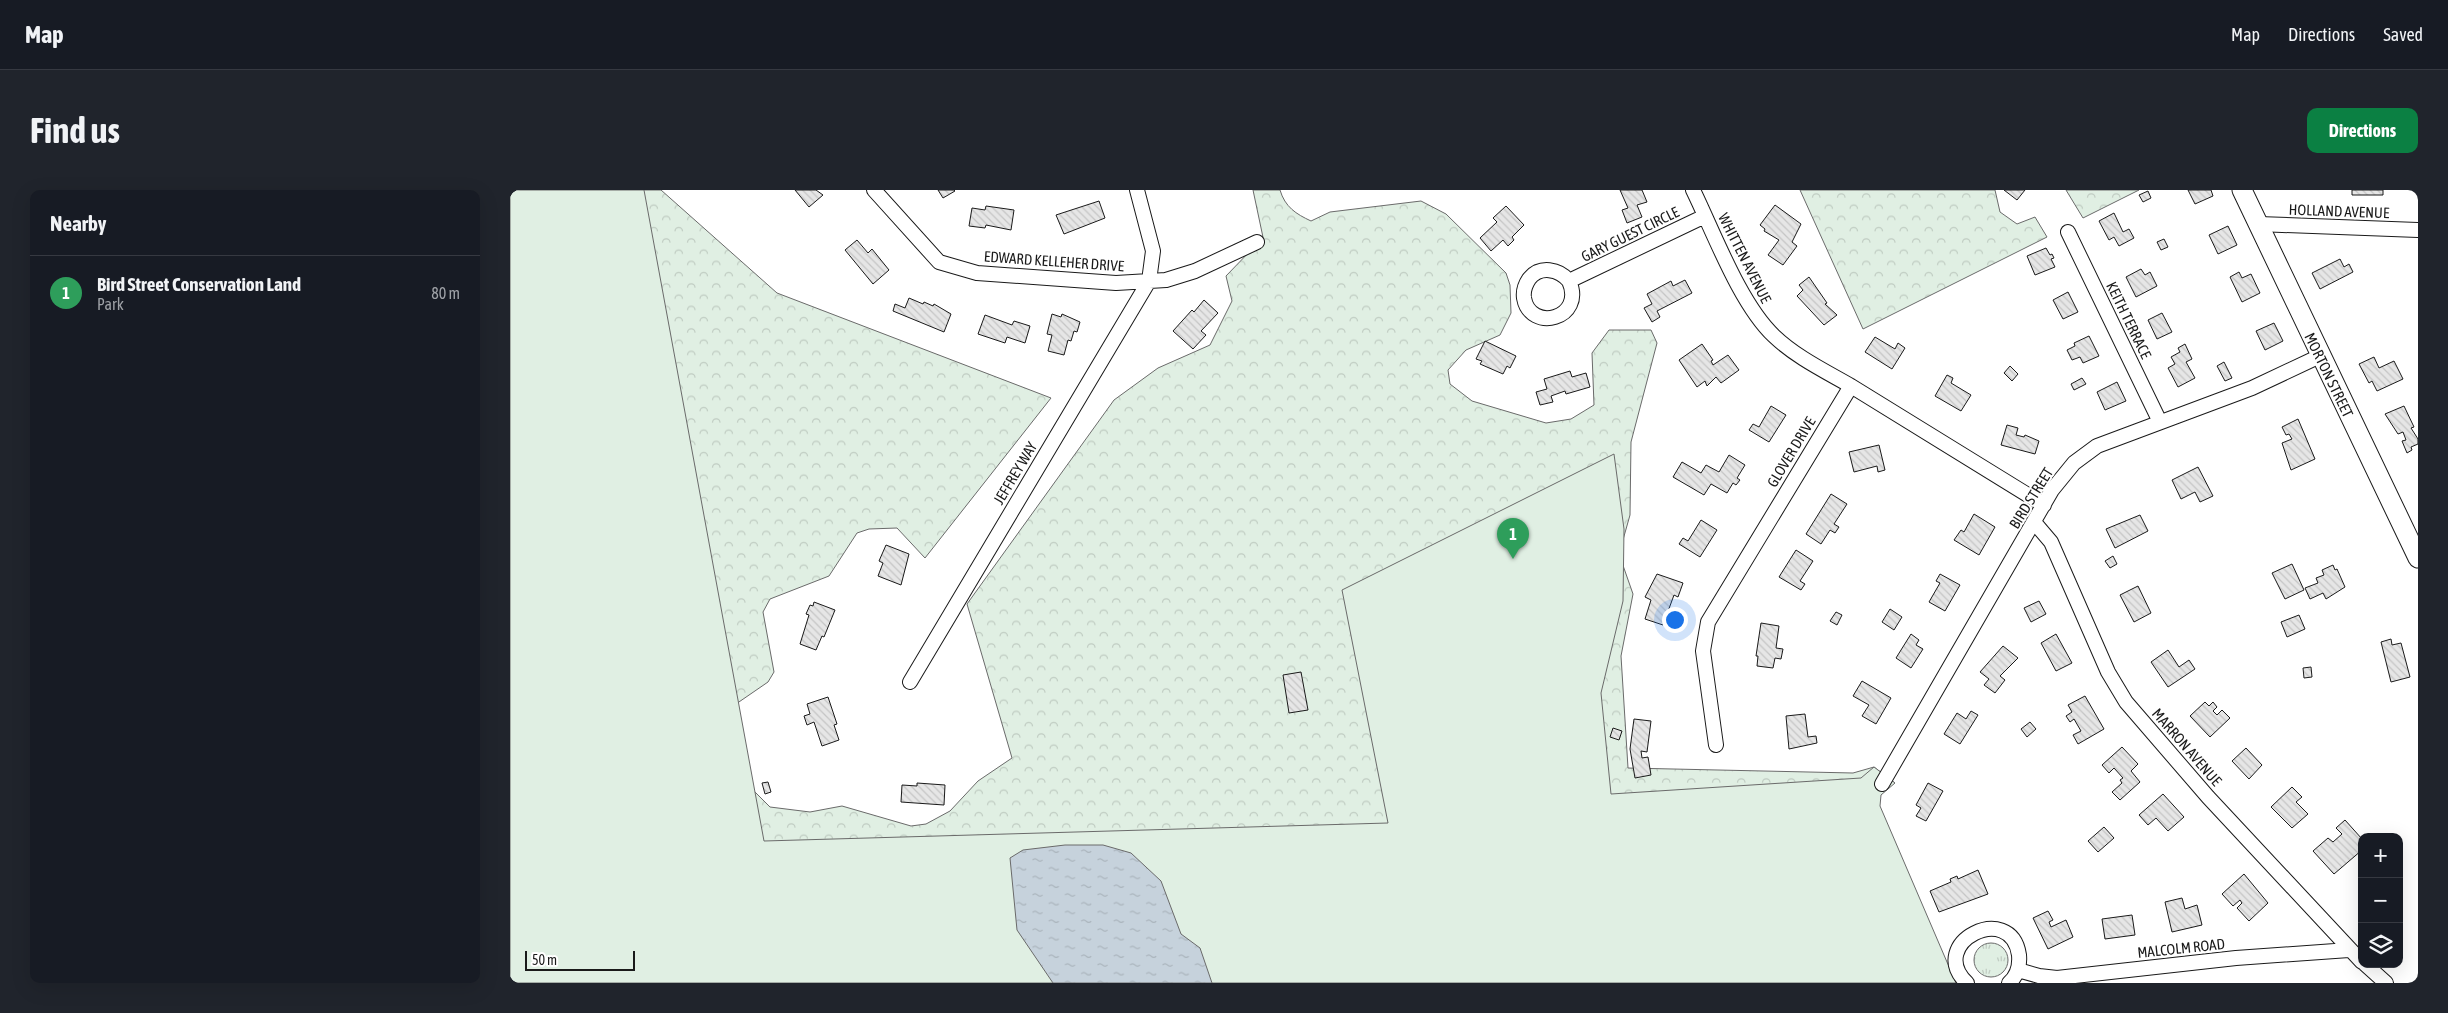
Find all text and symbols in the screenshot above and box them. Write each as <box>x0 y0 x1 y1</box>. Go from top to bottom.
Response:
text: Map <box>25 21 64 48</box>
text: Map <box>2231 24 2260 45</box>
text: Directions <box>2288 24 2355 45</box>
text: Saved <box>2383 24 2423 45</box>
button: Directions <box>2307 108 2418 153</box>
text: Find us <box>30 110 120 150</box>
street label: HOLLAND AVENUE <box>2288 201 2390 221</box>
street label: GARY GUEST CIRCLE <box>1578 203 1682 265</box>
street label: WHITTEN AVENUE <box>1715 210 1775 306</box>
text: Nearby <box>50 211 106 235</box>
street label: EDWARD KELLEHER DRIVE <box>983 248 1125 274</box>
text: Bird Street Conservation Land <box>97 273 301 295</box>
street label: KEITH TERRACE <box>2103 279 2155 362</box>
text: 1 <box>62 284 70 302</box>
text: 80 m <box>431 284 460 302</box>
text: Park <box>97 295 124 313</box>
street label: MORTON STREET <box>2301 330 2357 420</box>
street label: GLOVER DRIVE <box>1763 413 1819 490</box>
street label: JEFFREY WAY <box>990 438 1040 507</box>
street label: BIRD STREET <box>2006 464 2057 532</box>
pin: 1 <box>1497 518 1529 559</box>
your location <box>1662 607 1688 633</box>
street label: MARRON AVENUE <box>2149 705 2226 790</box>
map controls <box>2358 833 2403 968</box>
button: + <box>2358 833 2403 878</box>
button: − <box>2358 878 2403 923</box>
button: layers <box>2358 923 2403 968</box>
street label: MALCOLM ROAD <box>2136 935 2226 961</box>
scale bar <box>525 948 635 971</box>
text: 50 m <box>532 952 557 968</box>

